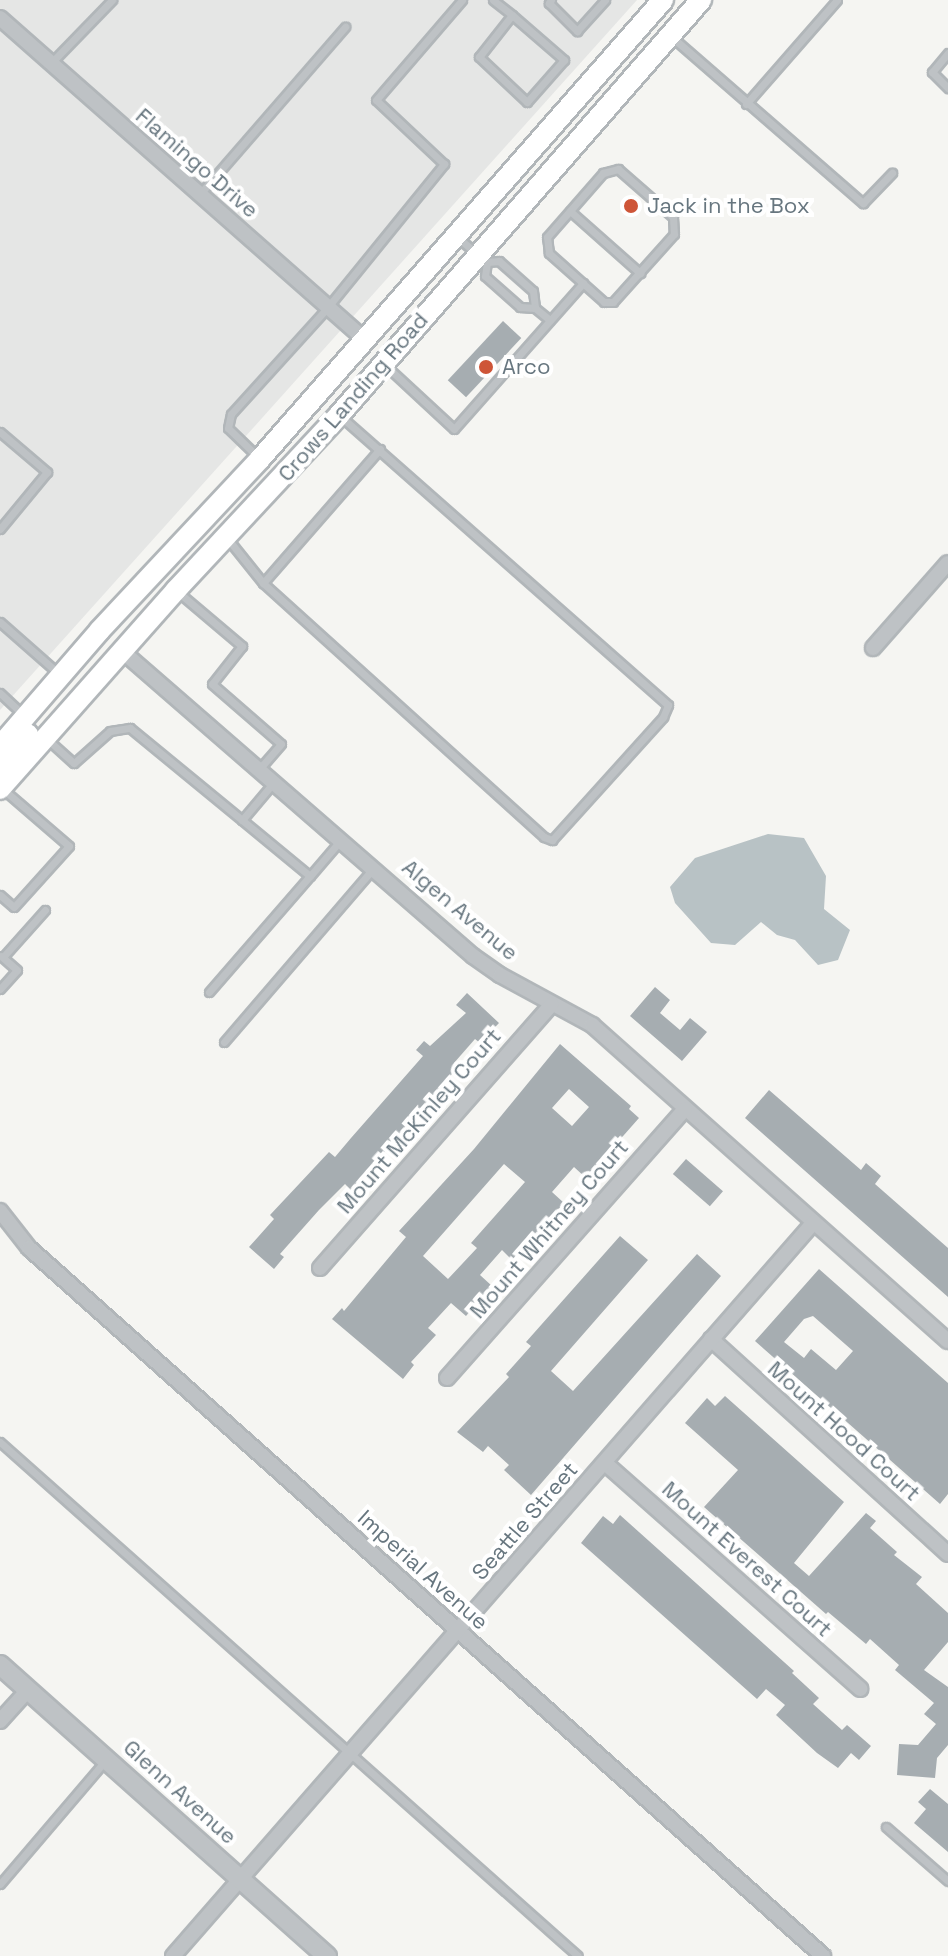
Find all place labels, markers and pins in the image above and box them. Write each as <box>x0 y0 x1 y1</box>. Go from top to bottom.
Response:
place label: Jack in the Box <box>647 193 810 219</box>
marker: Jack in the Box <box>622 197 640 215</box>
place label: Arco <box>502 354 551 380</box>
marker: Arco <box>477 358 495 376</box>

